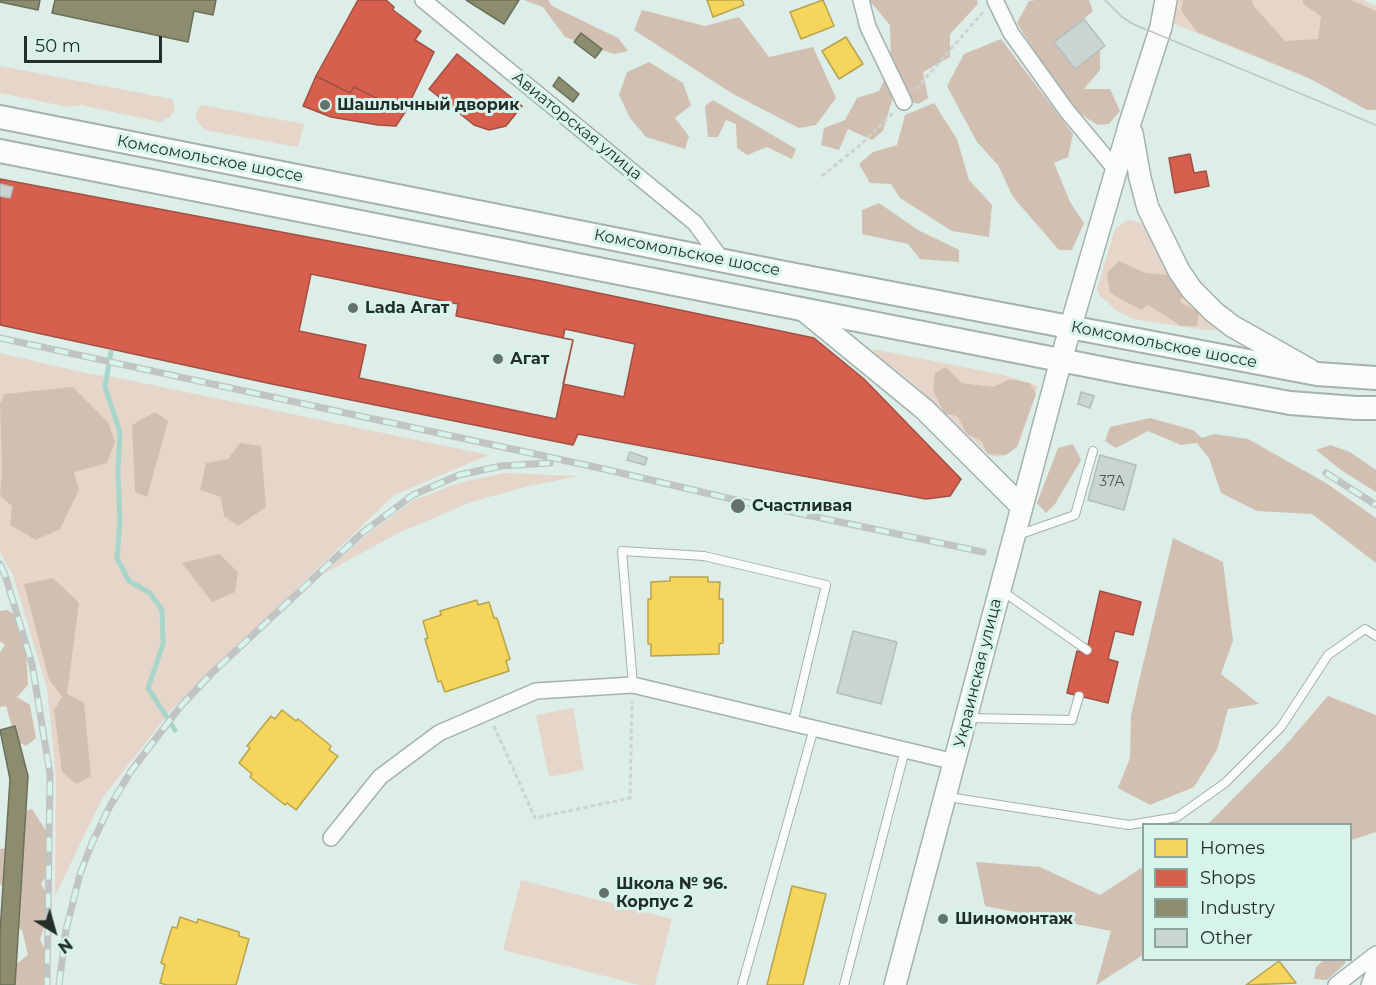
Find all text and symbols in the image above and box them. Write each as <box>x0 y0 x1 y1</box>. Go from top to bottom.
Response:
scale bar <box>27 24 165 62</box>
text: 50 m <box>35 35 81 57</box>
street label: Авиаторская улица <box>508 68 646 184</box>
place label: Шашлычный дворик <box>337 95 519 115</box>
marker: Шашлычный дворик <box>318 98 332 112</box>
street label: Комсомольское шоссе <box>115 132 305 186</box>
street label: Комсомольское шоссе <box>592 226 782 280</box>
place label: Lada Агат <box>365 298 449 318</box>
marker: Lada Агат <box>346 301 360 315</box>
street label: Комсомольское шоссе <box>1069 318 1259 372</box>
place label: Агат <box>510 349 549 369</box>
marker: Агат <box>491 352 505 366</box>
house number: 37А <box>1099 474 1125 490</box>
place label: Счастливая <box>752 496 852 516</box>
marker: Счастливая <box>729 497 747 515</box>
street label: Украинская улица <box>950 596 1006 750</box>
legend <box>1142 823 1352 961</box>
text: Homes <box>1200 837 1265 859</box>
text: Shops <box>1200 867 1256 889</box>
place label: Школа № 96. Корпус 2 <box>616 874 728 912</box>
marker: Школа № 96. Корпус 2 <box>597 886 611 900</box>
text: Industry <box>1200 897 1275 919</box>
north arrow <box>24 901 84 961</box>
place label: Шиномонтаж <box>955 909 1073 929</box>
marker: Шиномонтаж <box>936 912 950 926</box>
text: Other <box>1200 927 1253 949</box>
text: N <box>54 934 76 957</box>

